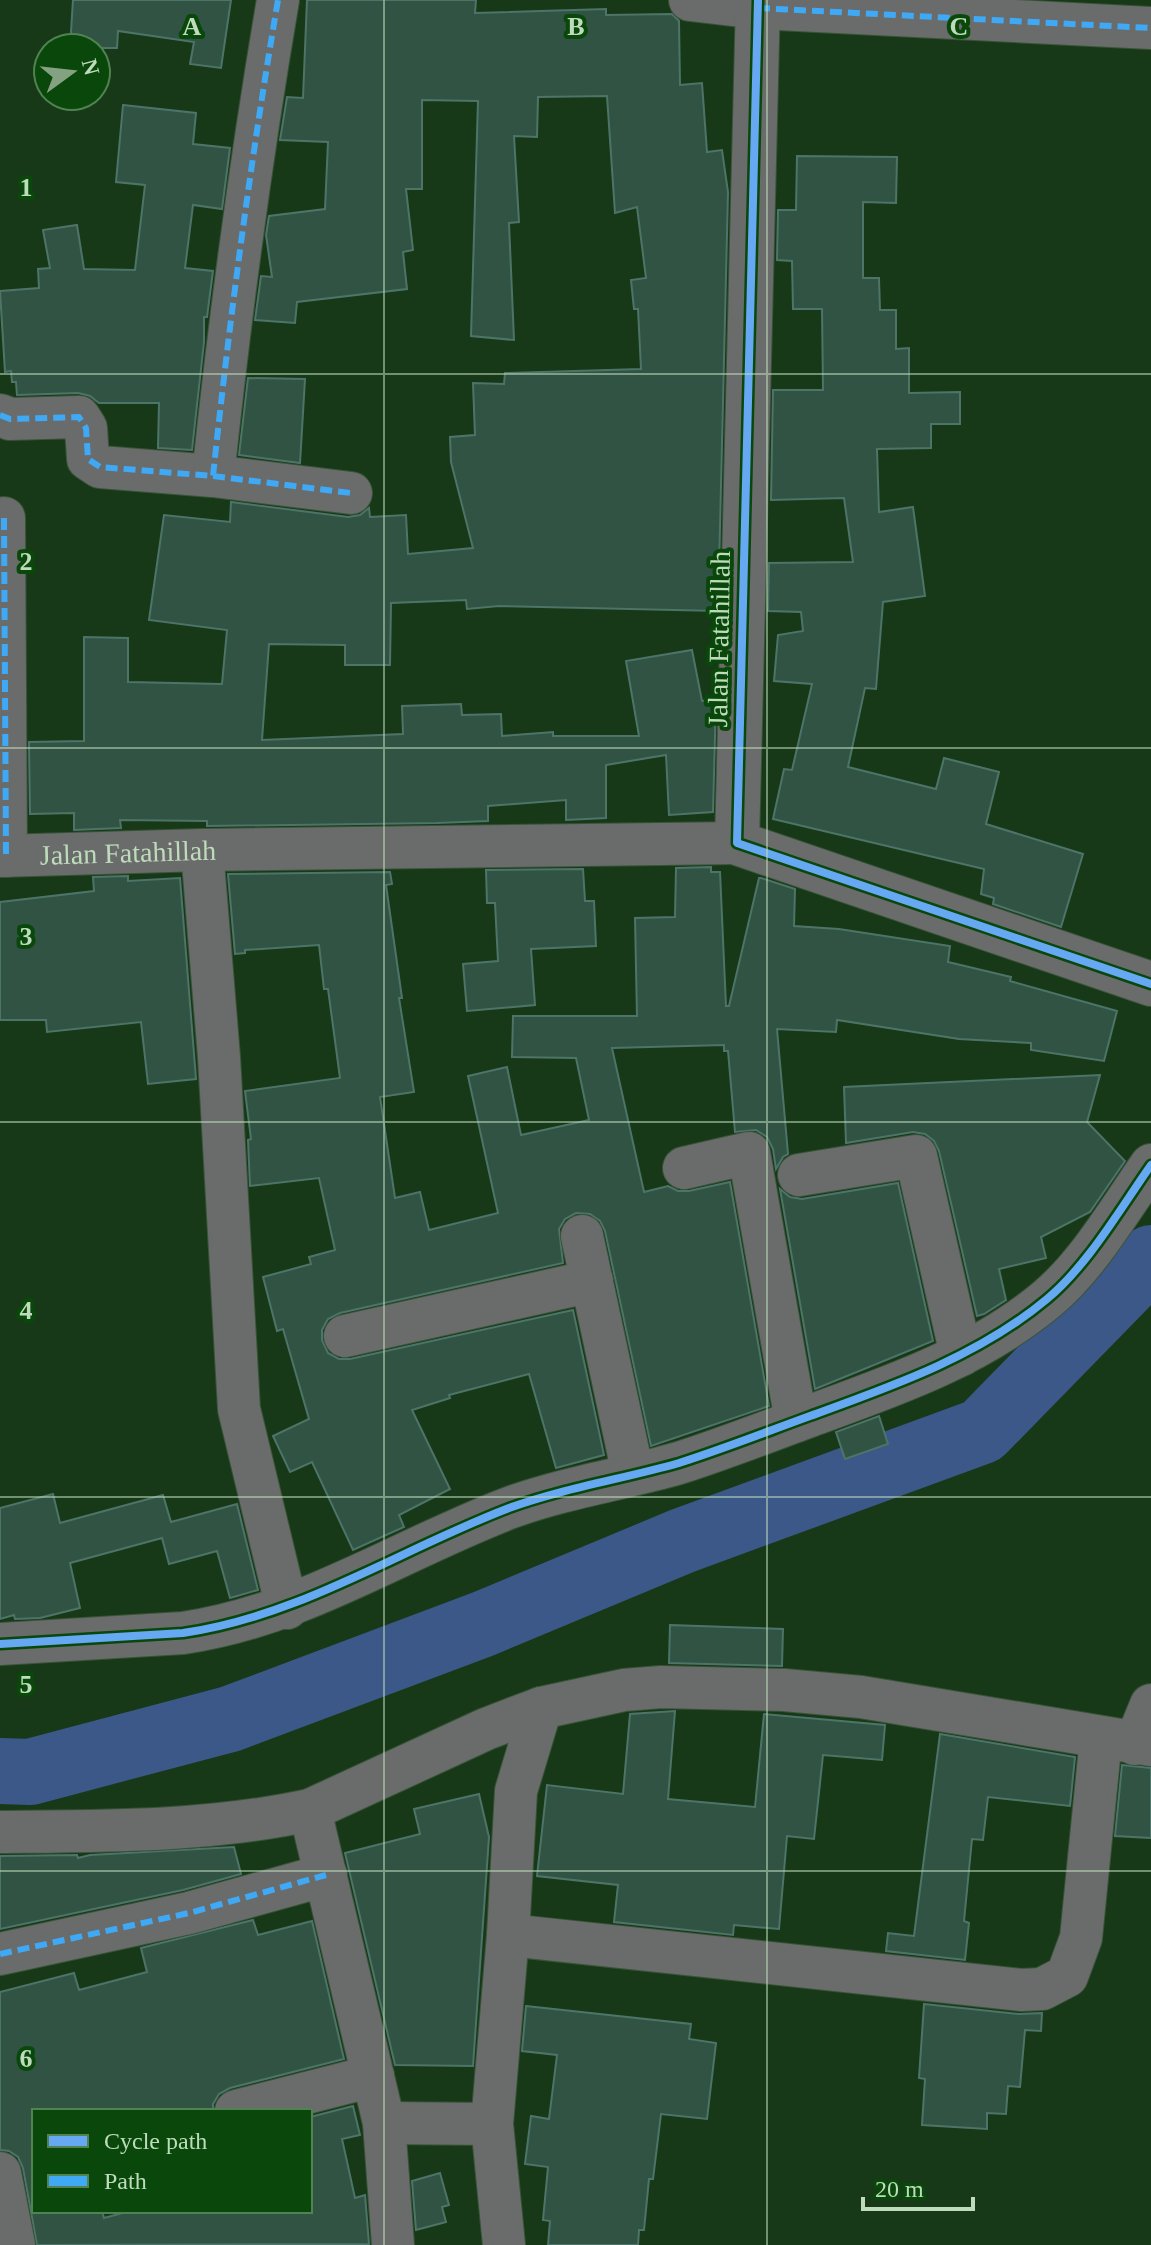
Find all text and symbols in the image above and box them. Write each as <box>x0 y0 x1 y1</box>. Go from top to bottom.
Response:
text: A <box>183 12 202 41</box>
text: B <box>567 12 585 41</box>
text: C <box>950 12 968 41</box>
north arrow <box>32 32 112 112</box>
text: N <box>77 56 105 78</box>
text: 1 <box>20 173 33 202</box>
text: 2 <box>20 547 33 576</box>
street label: Jalan Fatahillah <box>702 550 736 728</box>
street label: Jalan Fatahillah <box>39 834 216 870</box>
text: 3 <box>20 922 33 951</box>
text: 4 <box>20 1296 33 1325</box>
text: 5 <box>20 1670 33 1699</box>
text: 6 <box>20 2044 33 2073</box>
legend <box>32 2109 312 2213</box>
text: Cycle path <box>104 2128 207 2154</box>
scale bar <box>863 2161 973 2211</box>
text: Path <box>104 2168 147 2194</box>
text: 20 m <box>875 2176 924 2202</box>

